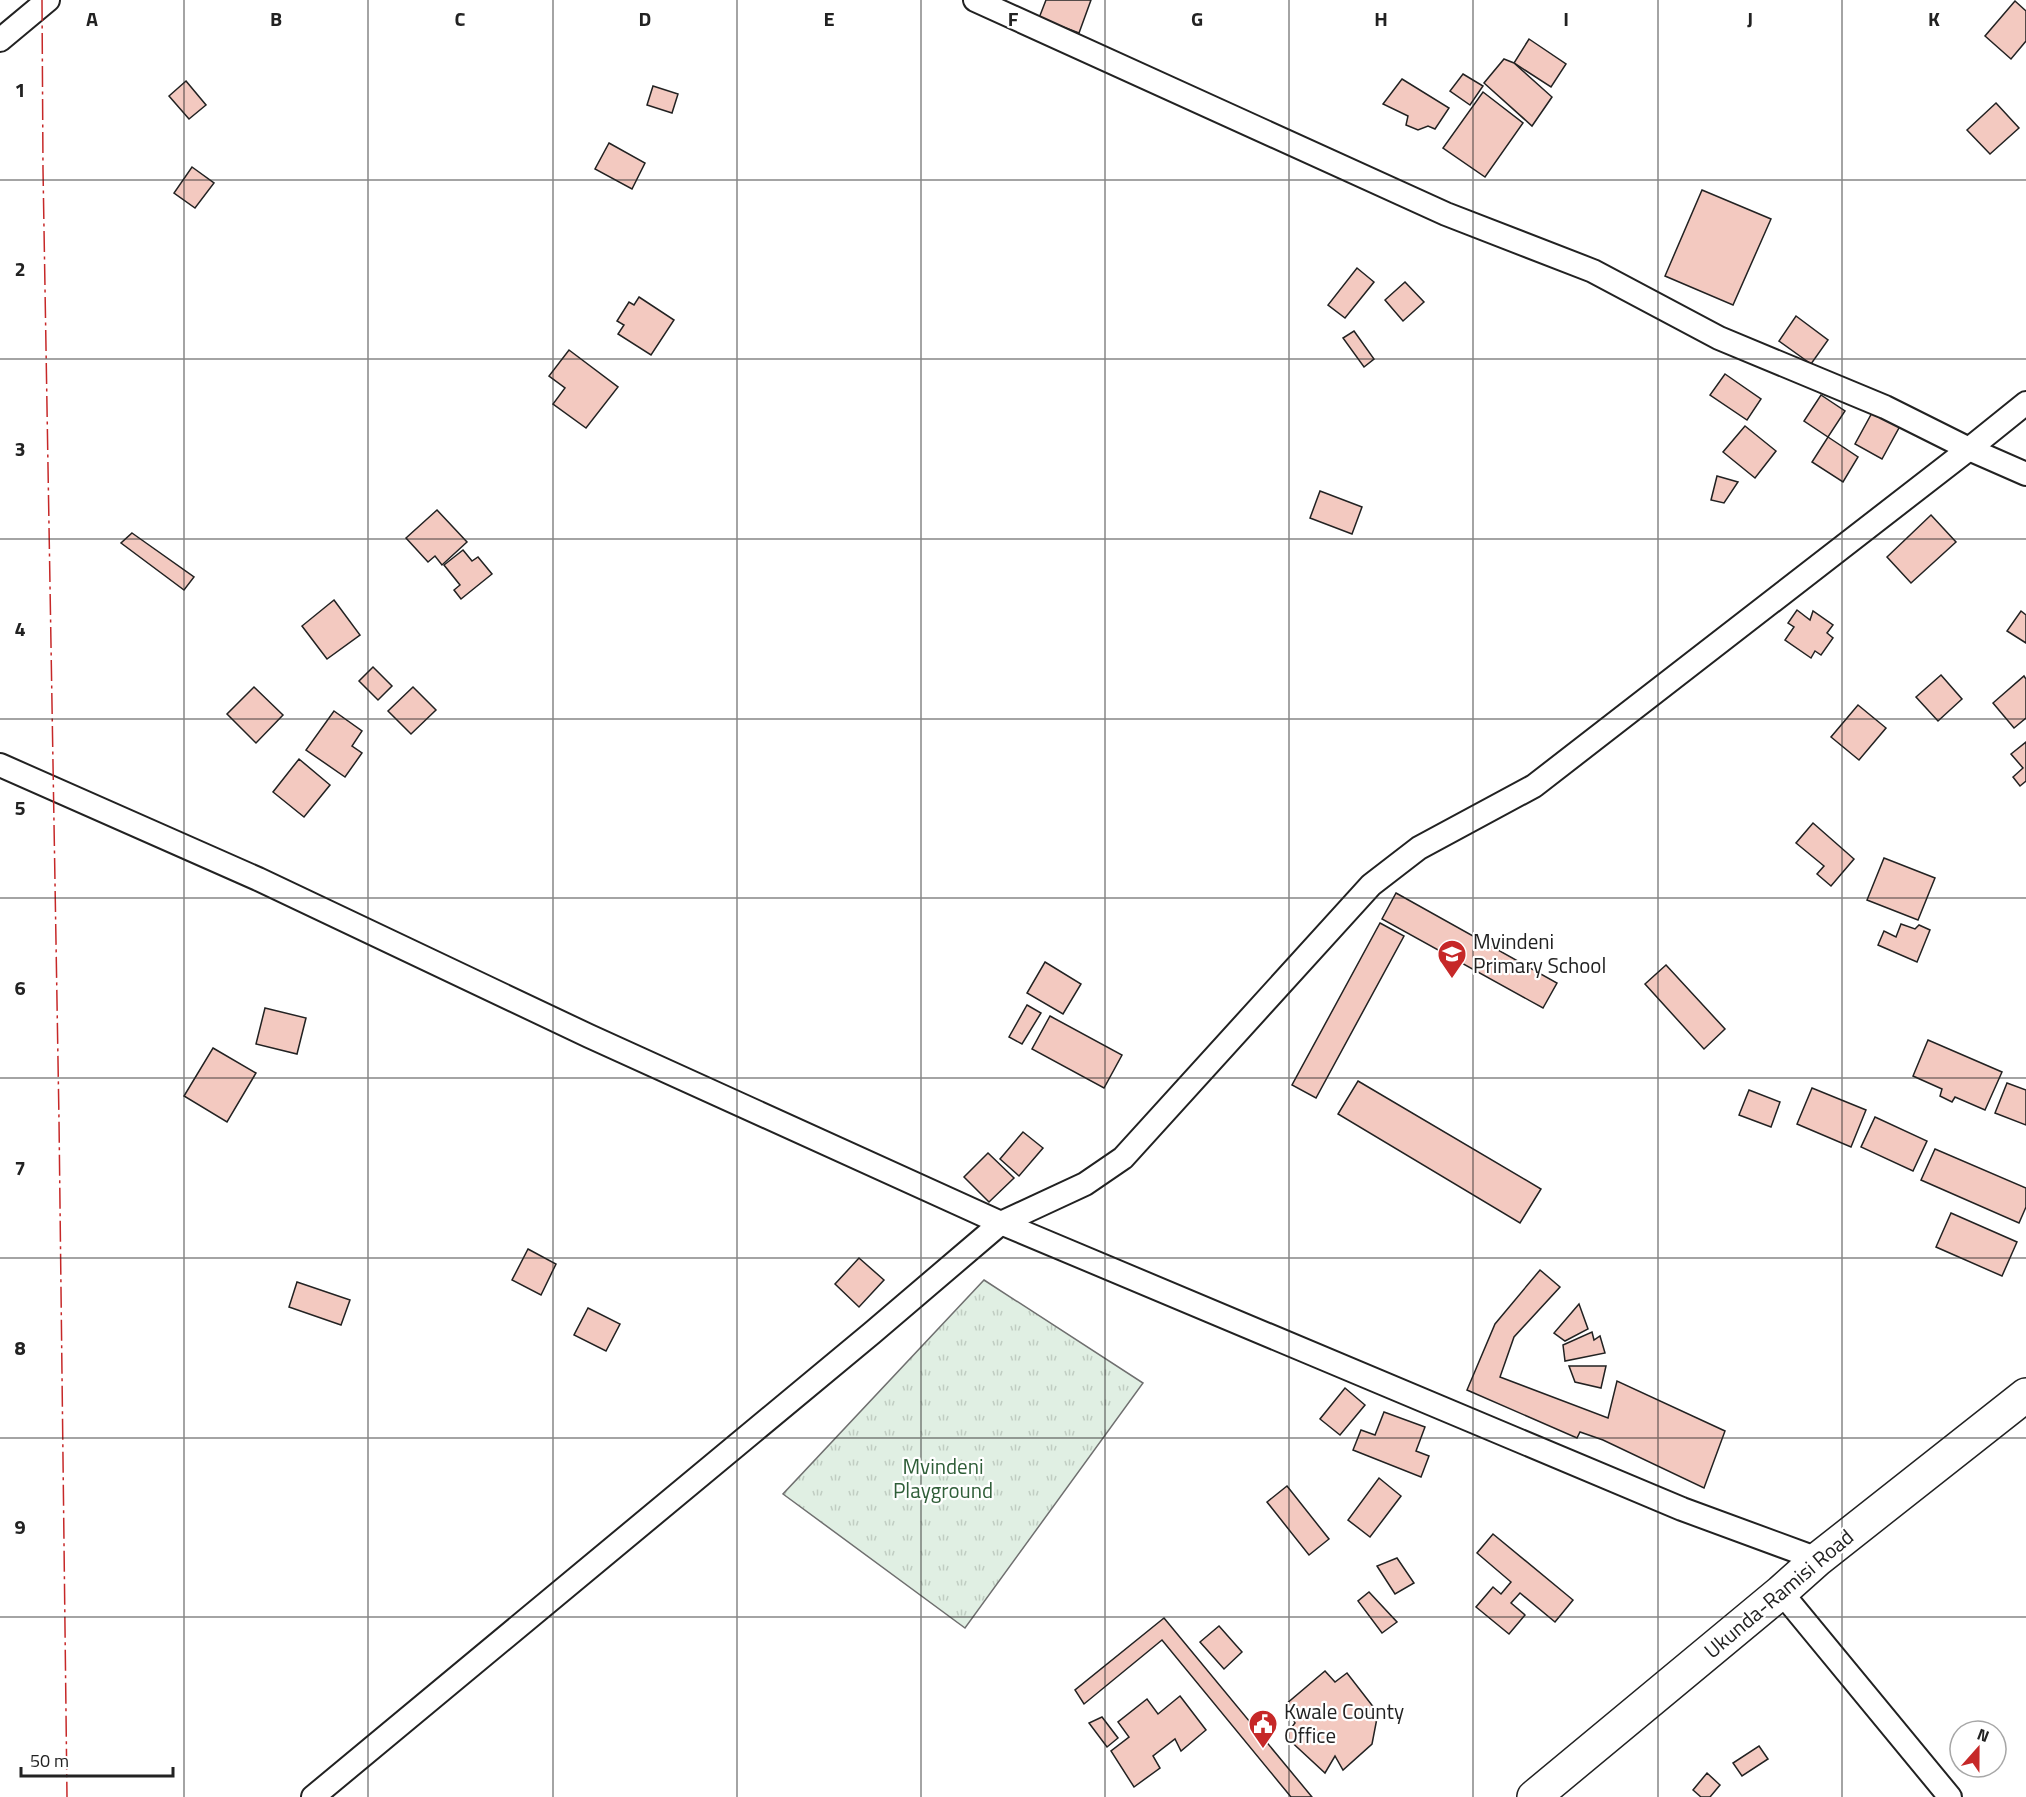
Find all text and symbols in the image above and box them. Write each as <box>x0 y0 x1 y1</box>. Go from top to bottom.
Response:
text: A <box>86 3 98 34</box>
text: B <box>270 3 282 34</box>
text: C <box>455 3 466 34</box>
text: D <box>639 3 651 34</box>
text: E <box>823 3 835 34</box>
text: F <box>1008 3 1019 34</box>
text: G <box>1191 3 1203 34</box>
text: H <box>1374 3 1388 34</box>
text: I <box>1563 3 1569 34</box>
text: J <box>1747 3 1753 34</box>
text: K <box>1928 3 1940 34</box>
text: 1 <box>14 74 26 105</box>
text: 2 <box>14 253 26 284</box>
text: 3 <box>14 433 26 464</box>
text: 4 <box>14 613 26 644</box>
text: 5 <box>14 792 26 823</box>
place label: Mvindeni Primary School <box>1473 925 1606 981</box>
school or university icon: Mvindeni Primary School <box>1436 938 1468 980</box>
text: 6 <box>14 972 26 1003</box>
text: 7 <box>14 1152 26 1183</box>
text: 8 <box>14 1332 26 1363</box>
park label: Mvindeni Playground <box>893 1450 993 1506</box>
text: 9 <box>14 1511 26 1542</box>
street label: Ukunda-Ramisi Road <box>1696 1521 1860 1666</box>
place label: Kwale County Office <box>1284 1695 1404 1751</box>
public building icon: Kwale County Office <box>1247 1708 1279 1750</box>
north arrow <box>1948 1719 2008 1779</box>
text: N <box>1974 1722 1993 1748</box>
scale bar <box>21 1740 172 1778</box>
text: 50 m <box>30 1747 69 1774</box>

